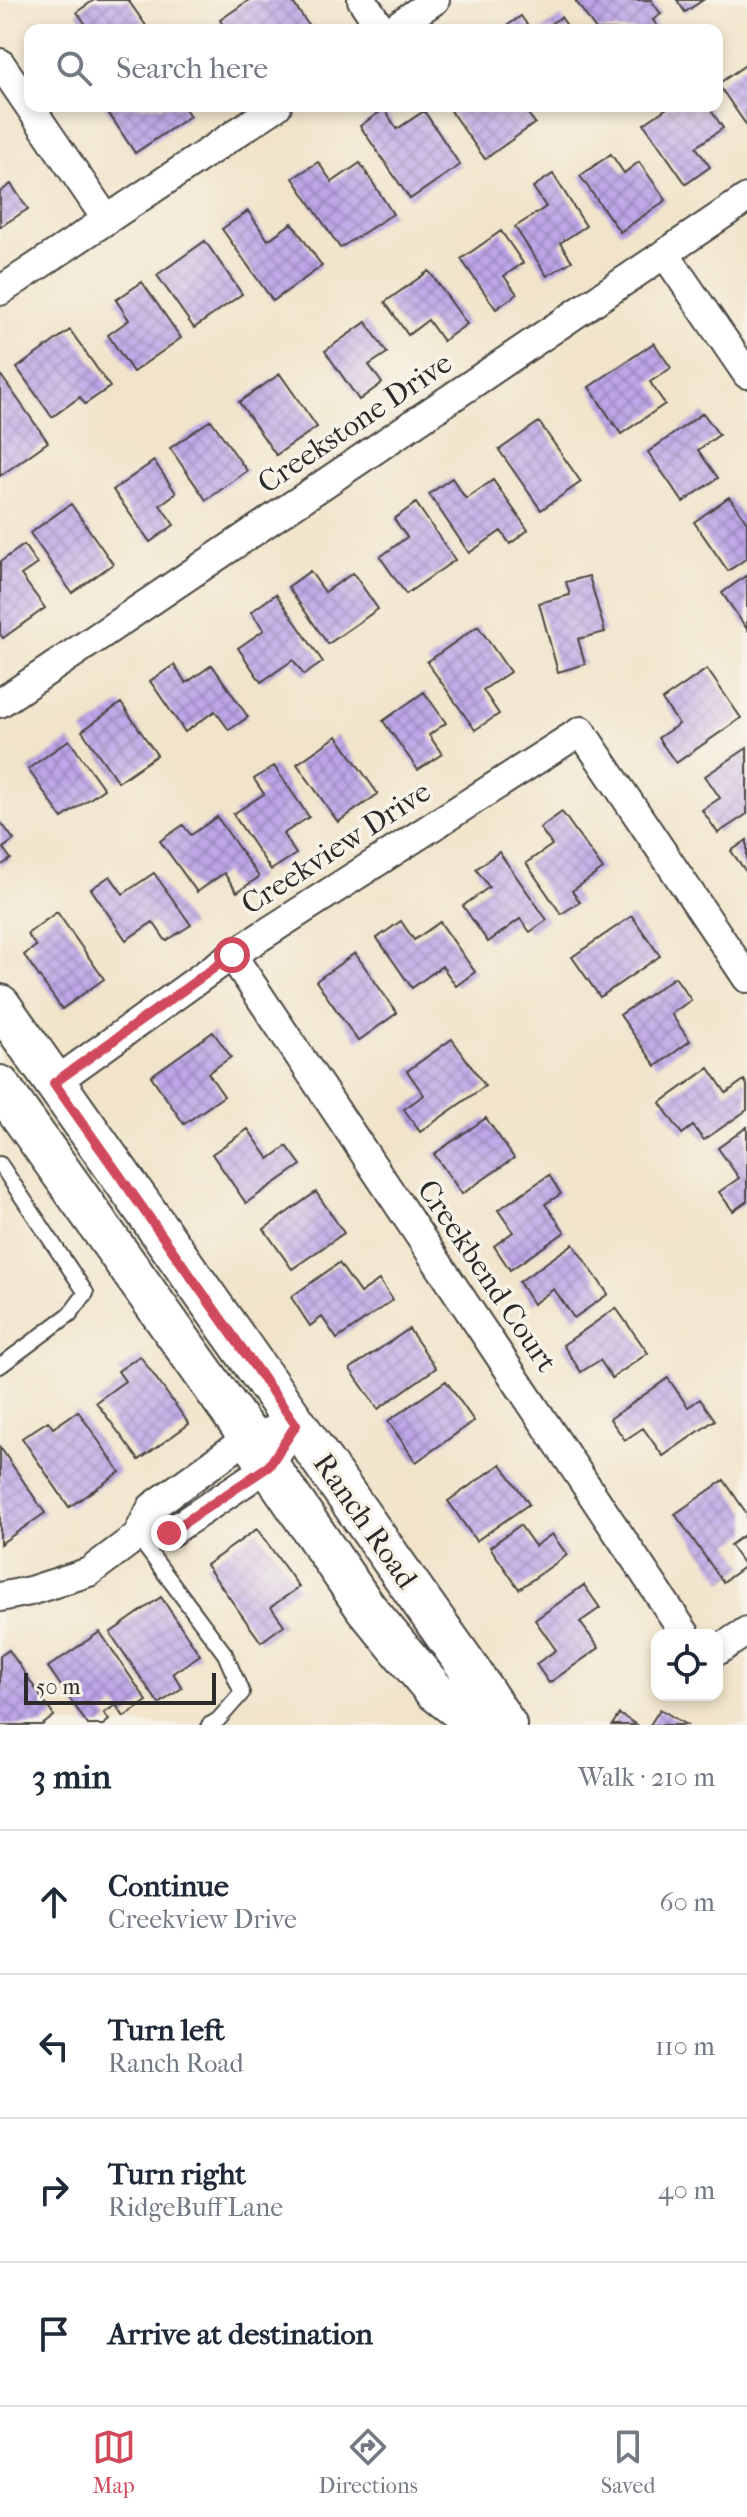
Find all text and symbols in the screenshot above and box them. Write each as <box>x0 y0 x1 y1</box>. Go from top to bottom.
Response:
search box <box>24 24 723 112</box>
icon: search <box>52 46 96 90</box>
text: Search here <box>116 51 268 86</box>
street label: Creekstone Drive <box>251 345 459 501</box>
street label: Creekview Drive <box>235 774 437 922</box>
route start <box>214 937 250 973</box>
street label: Creekbend Court <box>410 1173 564 1379</box>
street label: Ranch Road <box>306 1447 425 1596</box>
route end <box>151 1515 187 1551</box>
map controls <box>651 1629 723 1701</box>
button: locate <box>651 1629 723 1701</box>
scale bar <box>24 1669 216 1705</box>
text: 50 m <box>36 1674 81 1700</box>
text: 3 min <box>32 1757 111 1797</box>
text: Walk · 210 m <box>578 1762 715 1793</box>
text: Continue <box>108 1869 229 1904</box>
icon: ahead <box>32 1880 76 1924</box>
text: 60 m <box>659 1887 715 1918</box>
text: Creekview Drive <box>108 1904 297 1935</box>
text: Turn left <box>108 2013 225 2048</box>
icon: left <box>32 2024 76 2068</box>
text: 110 m <box>655 2031 715 2062</box>
text: Ranch Road <box>108 2048 244 2079</box>
text: Turn right <box>108 2157 246 2192</box>
icon: right <box>32 2168 76 2212</box>
text: 40 m <box>658 2175 715 2206</box>
text: RidgeBuff Lane <box>108 2192 283 2223</box>
icon: arrive <box>32 2312 76 2356</box>
text: Arrive at destination <box>108 2317 373 2352</box>
tab: Map <box>92 2425 136 2499</box>
tab: Directions <box>319 2425 418 2499</box>
tab: Saved <box>601 2425 655 2499</box>

